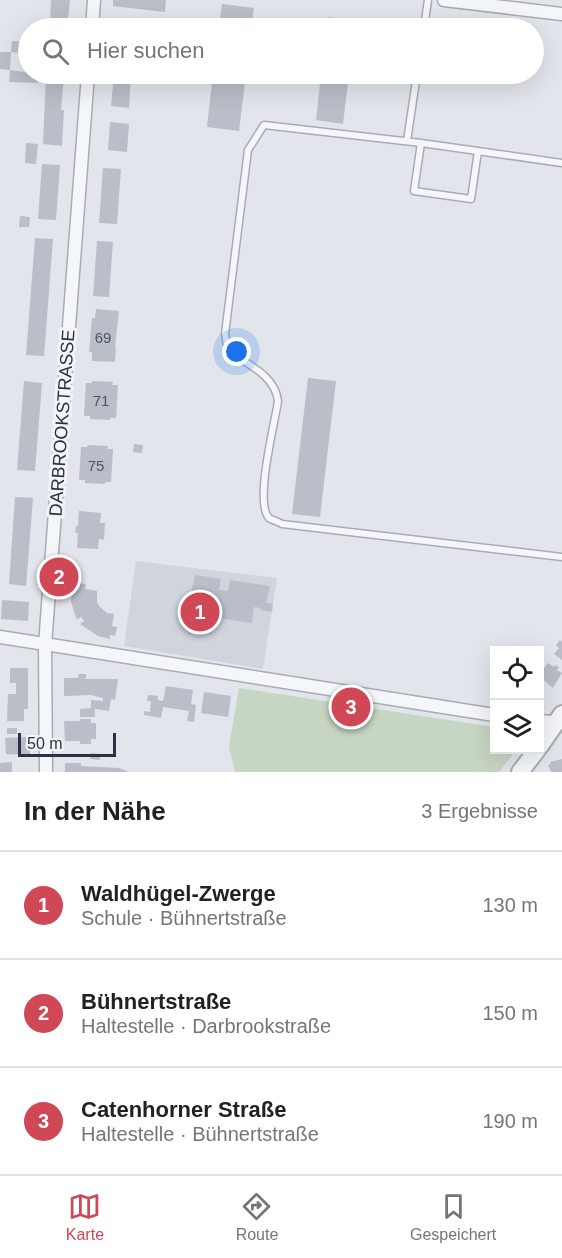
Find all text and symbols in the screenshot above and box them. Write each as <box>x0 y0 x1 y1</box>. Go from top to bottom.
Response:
search box <box>18 18 544 84</box>
icon: search <box>39 35 72 68</box>
text: Hier suchen <box>87 38 204 63</box>
street label: DARBROOKSTRASSE <box>46 329 78 517</box>
house number: 69 <box>95 329 111 346</box>
your location <box>222 337 251 366</box>
house number: 71 <box>93 392 109 409</box>
house number: 75 <box>88 457 104 474</box>
pin: 2 <box>40 554 78 600</box>
pin: 1 <box>180 590 220 634</box>
map controls <box>490 646 544 754</box>
button: locate <box>490 646 544 700</box>
pin: 3 <box>332 684 370 730</box>
button: layers <box>490 700 544 754</box>
scale bar <box>18 730 116 758</box>
text: 50 m <box>27 735 63 752</box>
text: In der Nähe <box>24 796 166 826</box>
text: 3 Ergebnisse <box>421 800 538 822</box>
text: Waldhügel-Zwerge <box>81 881 276 906</box>
text: 1 <box>38 894 49 916</box>
text: 130 m <box>482 894 538 916</box>
text: Schule · Bühnertstraße <box>81 907 287 929</box>
text: Bühnertstraße <box>81 989 231 1014</box>
text: 2 <box>38 1002 49 1024</box>
text: 150 m <box>482 1002 538 1024</box>
text: Haltestelle · Darbrookstraße <box>81 1015 331 1037</box>
text: Catenhorner Straße <box>81 1097 286 1122</box>
text: 3 <box>38 1110 49 1132</box>
text: 190 m <box>482 1110 538 1132</box>
text: Haltestelle · Bühnertstraße <box>81 1123 319 1145</box>
tab: Karte <box>66 1190 104 1244</box>
tab: Route <box>236 1190 278 1244</box>
tab: Gespeichert <box>410 1190 496 1244</box>

